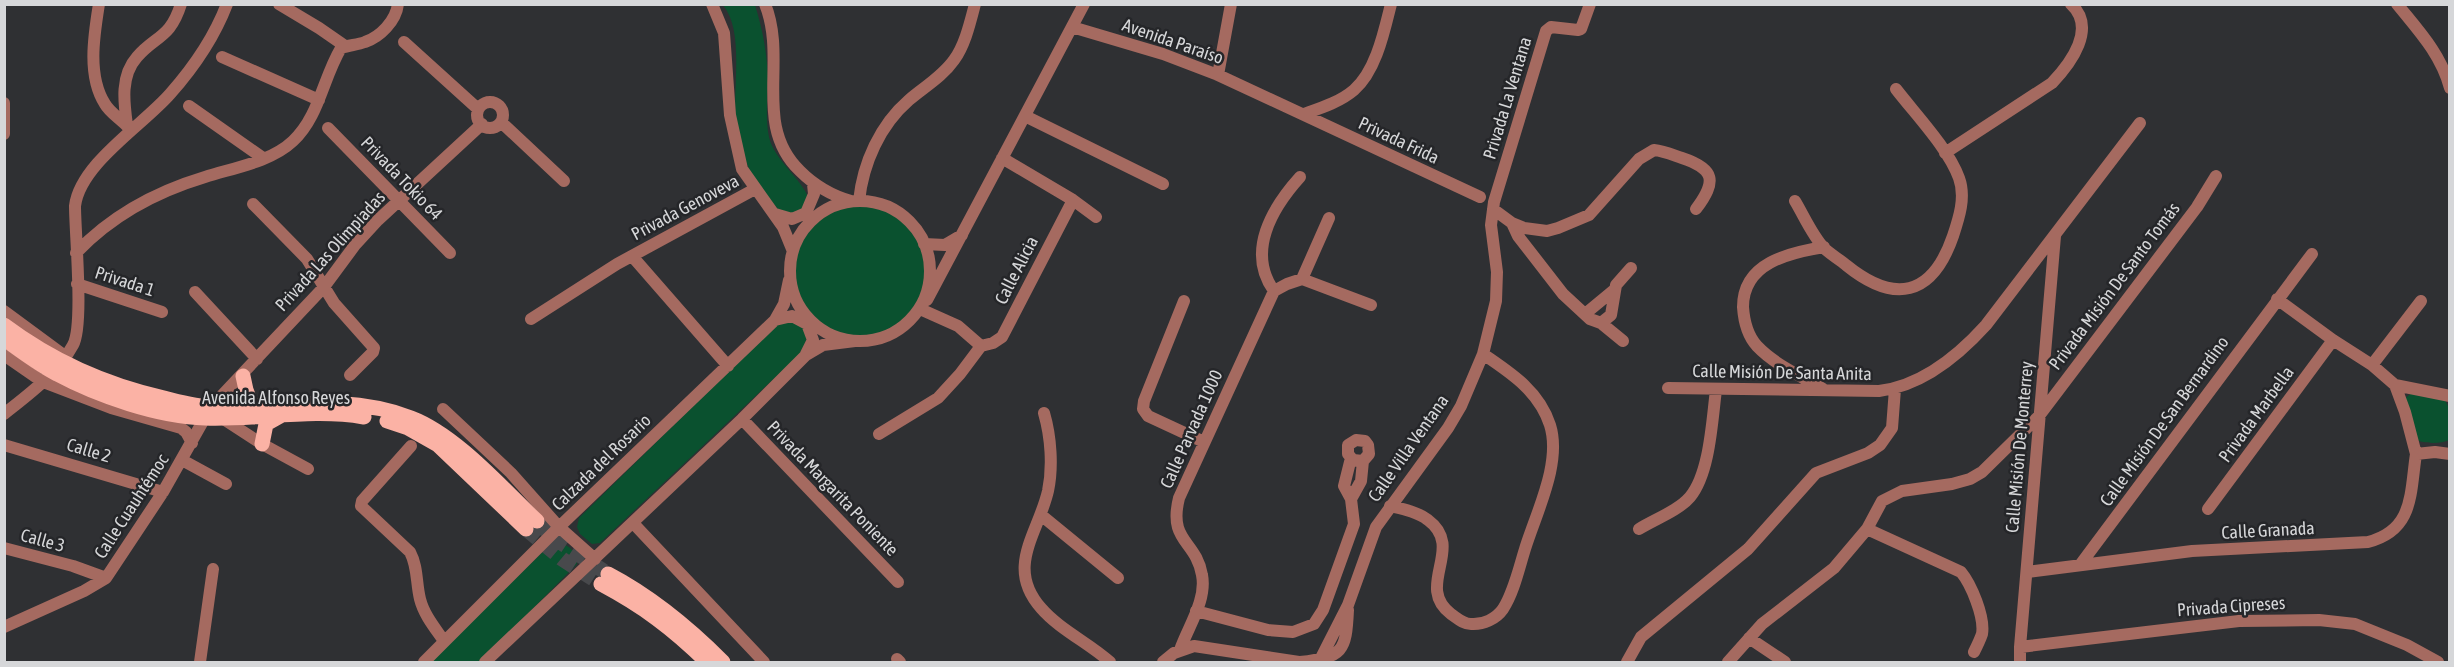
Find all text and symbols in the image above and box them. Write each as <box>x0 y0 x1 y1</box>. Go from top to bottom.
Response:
street label: Avenida Paraíso <box>1120 14 1226 68</box>
street label: Privada La Ventana <box>1478 34 1536 162</box>
street label: Privada Frida <box>1355 112 1443 168</box>
street label: Privada Tokio 64 <box>357 132 447 224</box>
street label: Privada Genoveva <box>628 170 742 244</box>
street label: Privada Las Olimpiadas <box>271 187 389 315</box>
street label: Privada Misión De Santo Tomás <box>2044 198 2184 374</box>
street label: Calle Alicia <box>990 233 1042 307</box>
street label: Privada 1 <box>92 261 158 301</box>
street label: Calle Misión De San Bernardino <box>2095 332 2233 510</box>
street label: Calle Misión De Santa Anita <box>1692 360 1872 384</box>
street label: Calle Misión De Monterrey <box>2001 360 2037 534</box>
street label: Privada Marbella <box>2214 362 2298 466</box>
street label: Calle Parvada 1000 <box>1155 367 1227 491</box>
street label: Avenida Alfonso Reyes <box>202 387 350 408</box>
street label: Calle Villa Ventana <box>1363 391 1453 505</box>
street label: Calzada del Rosario <box>547 409 655 515</box>
street label: Privada Margarita Poniente <box>763 416 903 560</box>
street label: Calle 2 <box>64 433 114 467</box>
street label: Calle Cuauhtémoc <box>89 450 173 562</box>
street label: Calle Granada <box>2221 517 2315 543</box>
street label: Calle 3 <box>19 524 67 556</box>
street label: Privada Cipreses <box>2176 592 2286 620</box>

